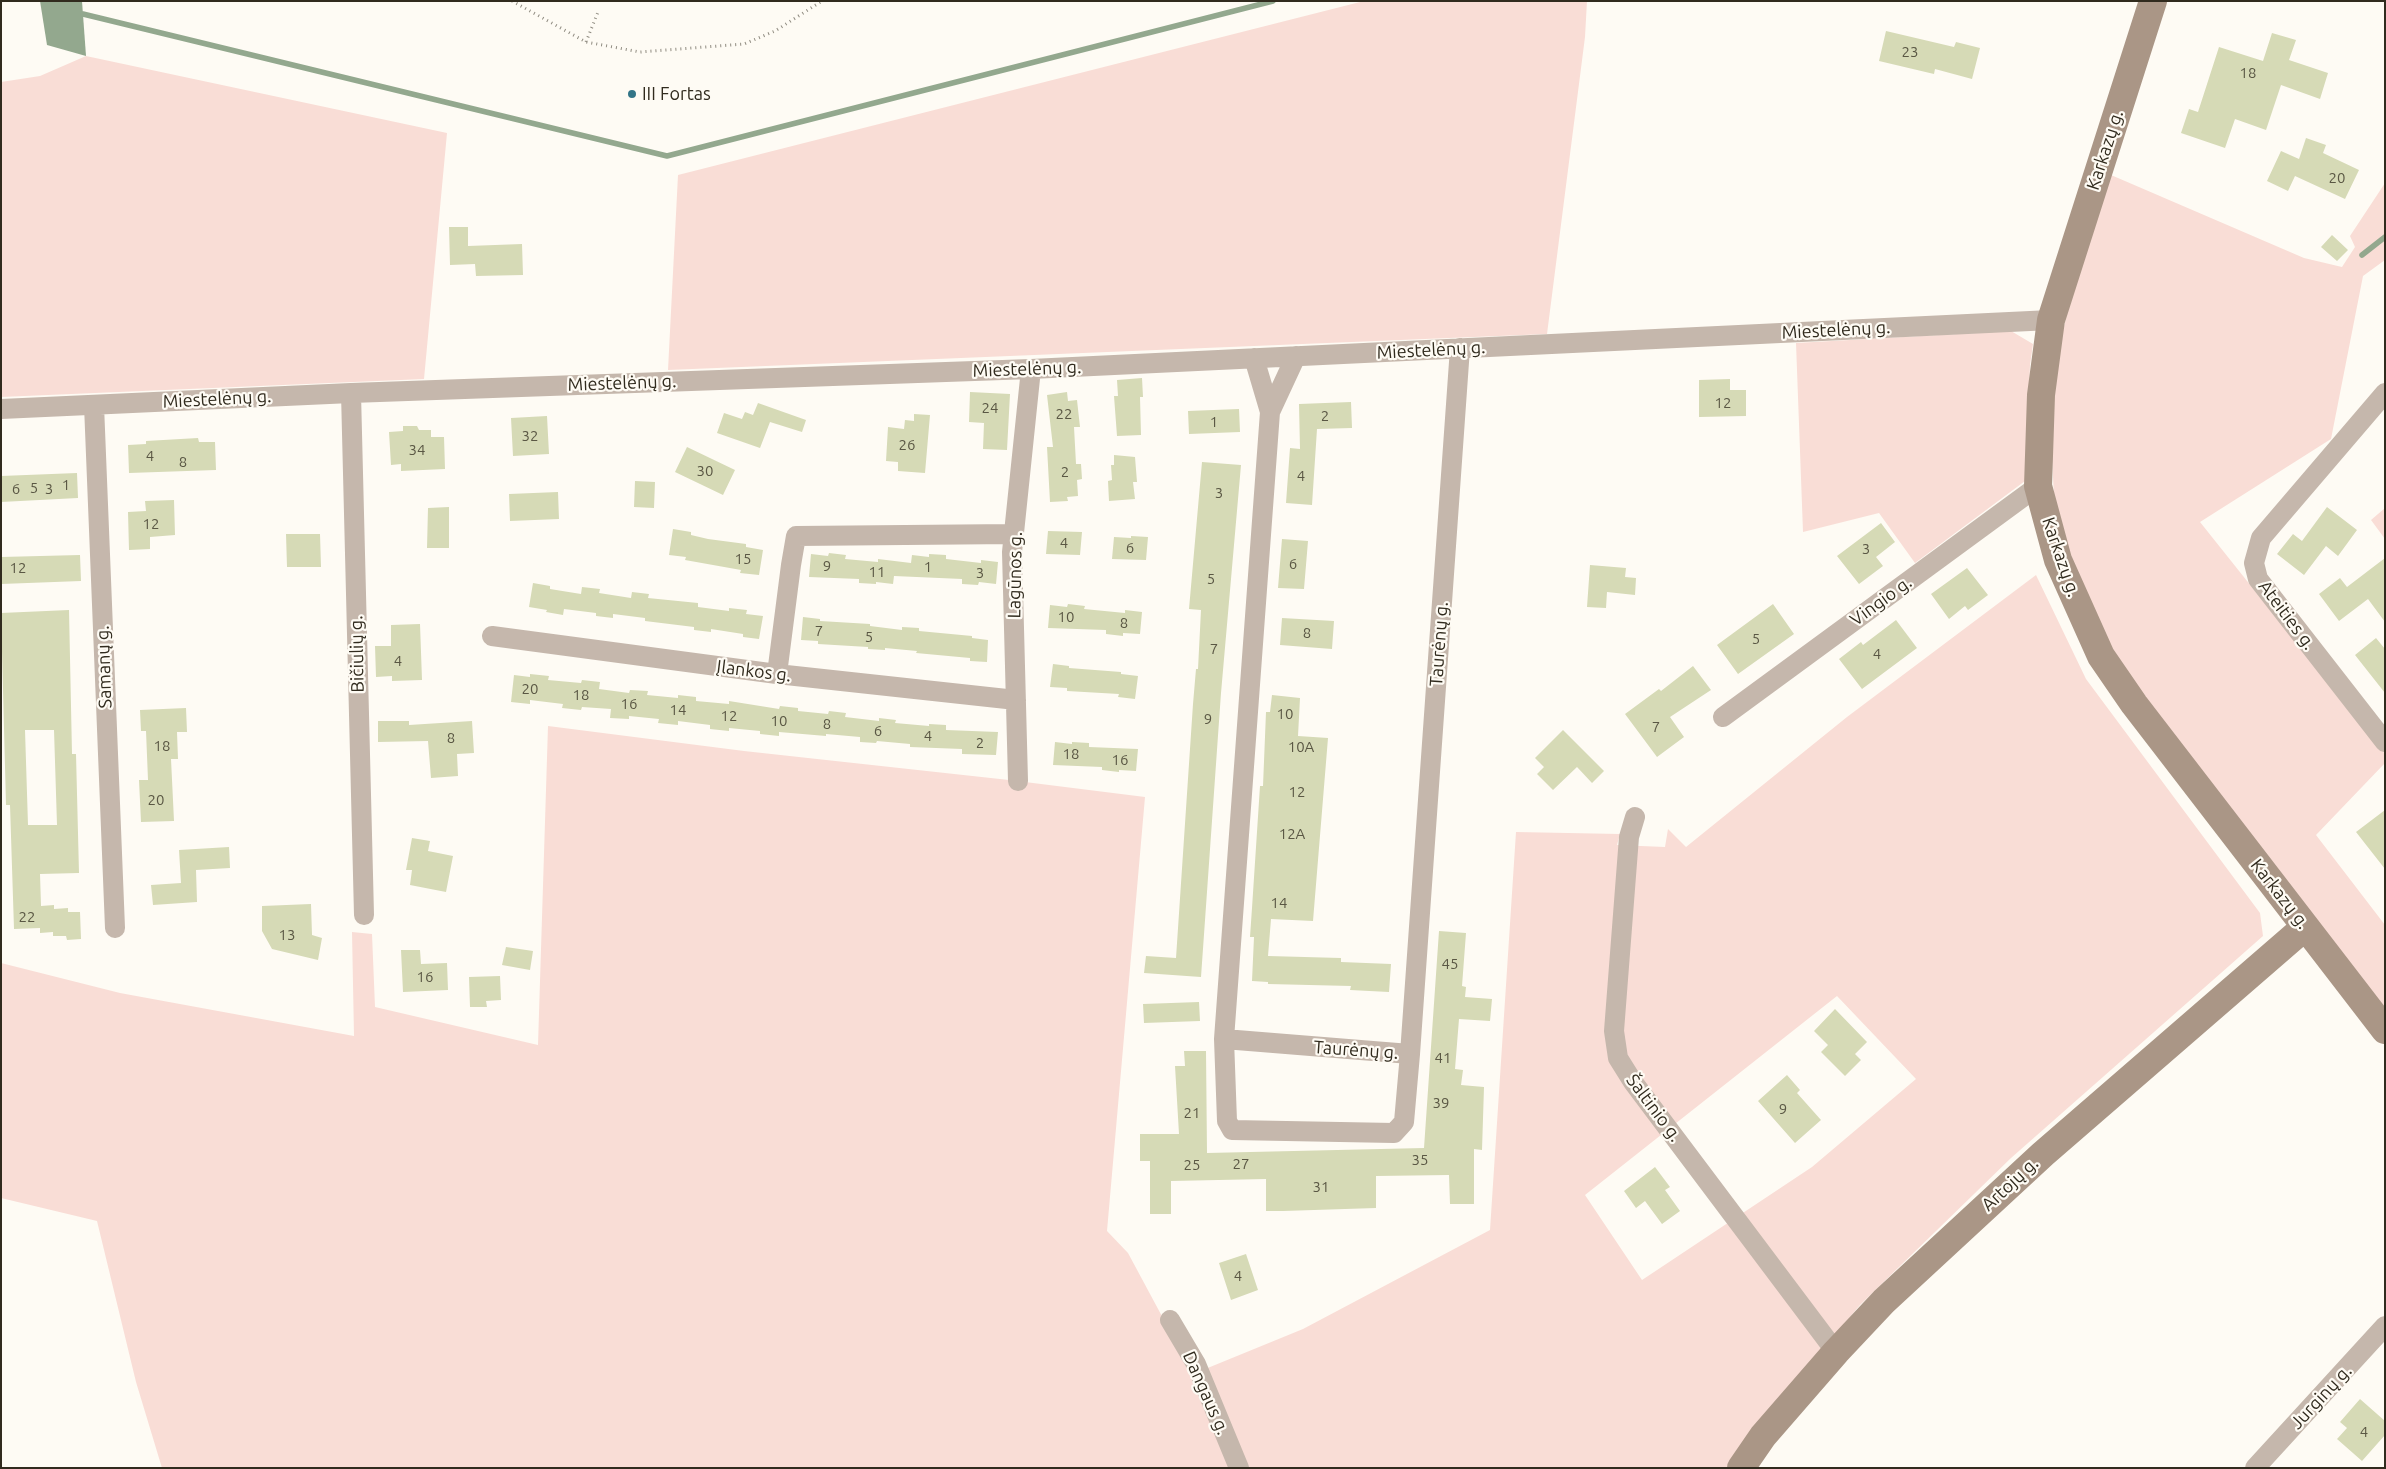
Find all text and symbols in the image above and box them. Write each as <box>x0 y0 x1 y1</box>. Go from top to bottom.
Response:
house number: 23 <box>1902 43 1918 61</box>
house number: 18 <box>2240 64 2256 82</box>
place label: III Fortas <box>642 83 711 105</box>
marker: III Fortas <box>626 88 638 100</box>
street label: Karkazų g. <box>2082 107 2128 193</box>
house number: 20 <box>2329 169 2345 187</box>
street label: Miestelėnų g. <box>1781 316 1891 344</box>
street label: Miestelėnų g. <box>1376 336 1486 364</box>
street label: Miestelėnų g. <box>972 356 1082 382</box>
street label: Miestelėnų g. <box>567 370 677 396</box>
street label: Miestelėnų g. <box>162 385 272 413</box>
house number: 12 <box>1715 394 1731 412</box>
house number: 24 <box>982 399 998 417</box>
house number: 22 <box>1056 405 1072 423</box>
house number: 2 <box>1321 407 1329 425</box>
house number: 1 <box>1210 413 1218 431</box>
house number: 32 <box>522 427 538 445</box>
house number: 26 <box>899 436 915 454</box>
house number: 34 <box>409 441 425 459</box>
house number: 4 <box>146 447 154 465</box>
house number: 8 <box>179 453 187 471</box>
house number: 30 <box>697 462 713 480</box>
house number: 2 <box>1061 463 1069 481</box>
house number: 4 <box>1297 467 1305 485</box>
house number: 1 <box>62 476 70 494</box>
house number: 5 <box>30 479 38 497</box>
house number: 6 <box>12 480 20 498</box>
house number: 3 <box>45 480 53 498</box>
house number: 3 <box>1215 484 1223 502</box>
street label: Karkazų g. <box>2037 514 2085 600</box>
house number: 12 <box>143 515 159 533</box>
street label: Lagūnos g. <box>1003 532 1027 618</box>
house number: 4 <box>1060 534 1068 552</box>
house number: 6 <box>1126 539 1134 557</box>
house number: 3 <box>1862 540 1870 558</box>
house number: 15 <box>735 550 751 568</box>
house number: 6 <box>1289 555 1297 573</box>
house number: 9 <box>823 557 831 575</box>
house number: 1 <box>924 558 932 576</box>
house number: 12 <box>10 559 26 577</box>
house number: 11 <box>869 563 885 581</box>
house number: 3 <box>976 564 984 582</box>
house number: 5 <box>1207 570 1215 588</box>
street label: Vingio g. <box>1846 571 1916 631</box>
street label: Ateities g. <box>2254 576 2320 654</box>
street label: Taurėnų g. <box>1425 601 1453 687</box>
house number: 10 <box>1058 608 1074 626</box>
house number: 8 <box>1120 614 1128 632</box>
street label: Bičiulių g. <box>346 615 368 693</box>
house number: 7 <box>815 622 823 640</box>
house number: 8 <box>1303 624 1311 642</box>
street label: Samanų g. <box>92 625 116 709</box>
house number: 5 <box>865 628 873 646</box>
house number: 5 <box>1752 630 1760 648</box>
house number: 7 <box>1210 640 1218 658</box>
house number: 4 <box>1873 645 1881 663</box>
house number: 4 <box>394 652 402 670</box>
street label: Įlankos g. <box>716 656 792 686</box>
house number: 20 <box>522 680 538 698</box>
house number: 18 <box>573 686 589 704</box>
house number: 16 <box>621 695 637 713</box>
house number: 14 <box>670 701 686 719</box>
house number: 10 <box>1277 705 1293 723</box>
house number: 12 <box>721 707 737 725</box>
house number: 9 <box>1204 710 1212 728</box>
house number: 10 <box>771 712 787 730</box>
house number: 8 <box>823 715 831 733</box>
house number: 7 <box>1652 718 1660 736</box>
house number: 6 <box>874 722 882 740</box>
house number: 4 <box>924 727 932 745</box>
house number: 8 <box>447 729 455 747</box>
house number: 2 <box>976 734 984 752</box>
house number: 18 <box>154 737 170 755</box>
house number: 10A <box>1288 738 1314 756</box>
house number: 18 <box>1063 745 1079 763</box>
house number: 16 <box>1112 751 1128 769</box>
house number: 12 <box>1289 783 1305 801</box>
house number: 20 <box>148 791 164 809</box>
house number: 12A <box>1279 825 1305 843</box>
street label: Karkazų g. <box>2246 855 2314 933</box>
house number: 14 <box>1271 894 1287 912</box>
house number: 22 <box>19 908 35 926</box>
house number: 13 <box>279 926 295 944</box>
house number: 45 <box>1442 955 1458 973</box>
house number: 16 <box>417 968 433 986</box>
street label: Taurėnų g. <box>1313 1036 1399 1064</box>
house number: 41 <box>1435 1049 1451 1067</box>
street label: Šaltinio g. <box>1622 1070 1686 1146</box>
house number: 39 <box>1433 1094 1449 1112</box>
house number: 9 <box>1779 1100 1787 1118</box>
house number: 21 <box>1184 1104 1200 1122</box>
house number: 35 <box>1412 1151 1428 1169</box>
street label: Artojų g. <box>1977 1152 2043 1216</box>
house number: 27 <box>1233 1155 1249 1173</box>
house number: 25 <box>1184 1156 1200 1174</box>
house number: 31 <box>1313 1178 1329 1196</box>
house number: 4 <box>1234 1267 1242 1285</box>
street label: Dangaus g. <box>1178 1348 1234 1438</box>
street label: Jurginų g. <box>2286 1360 2356 1434</box>
house number: 4 <box>2360 1423 2368 1441</box>

